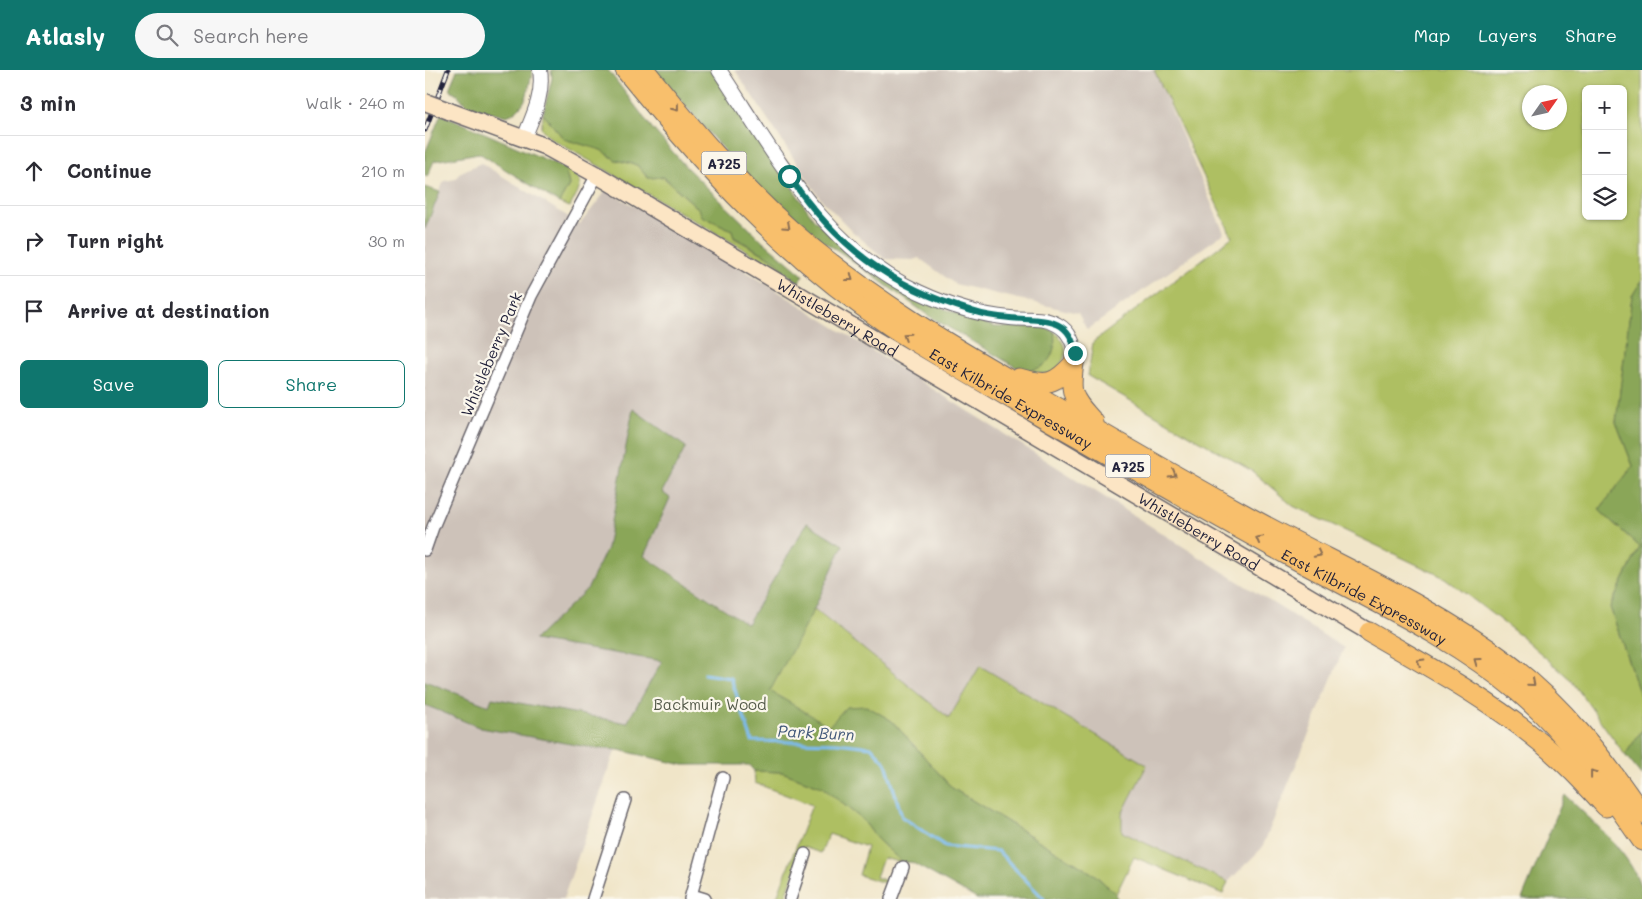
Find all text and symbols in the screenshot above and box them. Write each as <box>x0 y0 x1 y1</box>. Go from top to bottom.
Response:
search box <box>135 13 485 58</box>
text: Atlasly <box>25 20 105 51</box>
icon: search <box>153 21 181 49</box>
text: Search here <box>193 23 309 48</box>
text: Map <box>1414 23 1450 47</box>
text: Layers <box>1478 23 1537 47</box>
text: Share <box>1565 23 1617 47</box>
north arrow <box>1522 85 1567 130</box>
map controls <box>1582 85 1627 220</box>
button: + <box>1582 85 1627 130</box>
text: 3 min <box>20 89 76 116</box>
text: Walk · 240 m <box>305 92 405 113</box>
one-way arrow <box>671 102 679 111</box>
button: − <box>1582 130 1627 175</box>
road number: A725 <box>701 152 747 175</box>
icon: ahead <box>20 157 48 185</box>
text: Continue <box>67 158 152 183</box>
text: 210 m <box>361 160 405 181</box>
route start <box>778 165 801 188</box>
button: layers <box>1582 175 1627 220</box>
one-way arrow <box>782 220 791 229</box>
icon: right <box>20 227 48 255</box>
text: Turn right <box>67 228 164 253</box>
text: 30 m <box>368 230 405 251</box>
one-way arrow <box>844 272 854 281</box>
street label: Whistleberry Road <box>773 274 902 361</box>
street label: Whistleberry Park <box>456 289 526 419</box>
icon: arrive <box>20 297 48 325</box>
text: Arrive at destination <box>67 298 270 323</box>
one-way arrow <box>902 333 911 342</box>
route end <box>1064 342 1087 365</box>
street label: East Kilbride Expressway <box>926 343 1096 454</box>
button: Save <box>20 360 208 408</box>
button: Share <box>218 360 405 408</box>
road number: A725 <box>1105 454 1151 478</box>
one-way arrow <box>1168 468 1177 478</box>
street label: Whistleberry Road <box>1135 488 1263 575</box>
one-way arrow <box>1255 536 1264 546</box>
street label: East Kilbride Expressway <box>1278 544 1451 649</box>
one-way arrow <box>1313 548 1322 558</box>
one-way arrow <box>1416 658 1425 668</box>
one-way arrow <box>1474 658 1483 666</box>
one-way arrow <box>1526 678 1535 687</box>
park label: Backmuir Wood <box>654 694 767 714</box>
water label: Park Burn <box>777 719 855 745</box>
one-way arrow <box>1591 770 1599 779</box>

